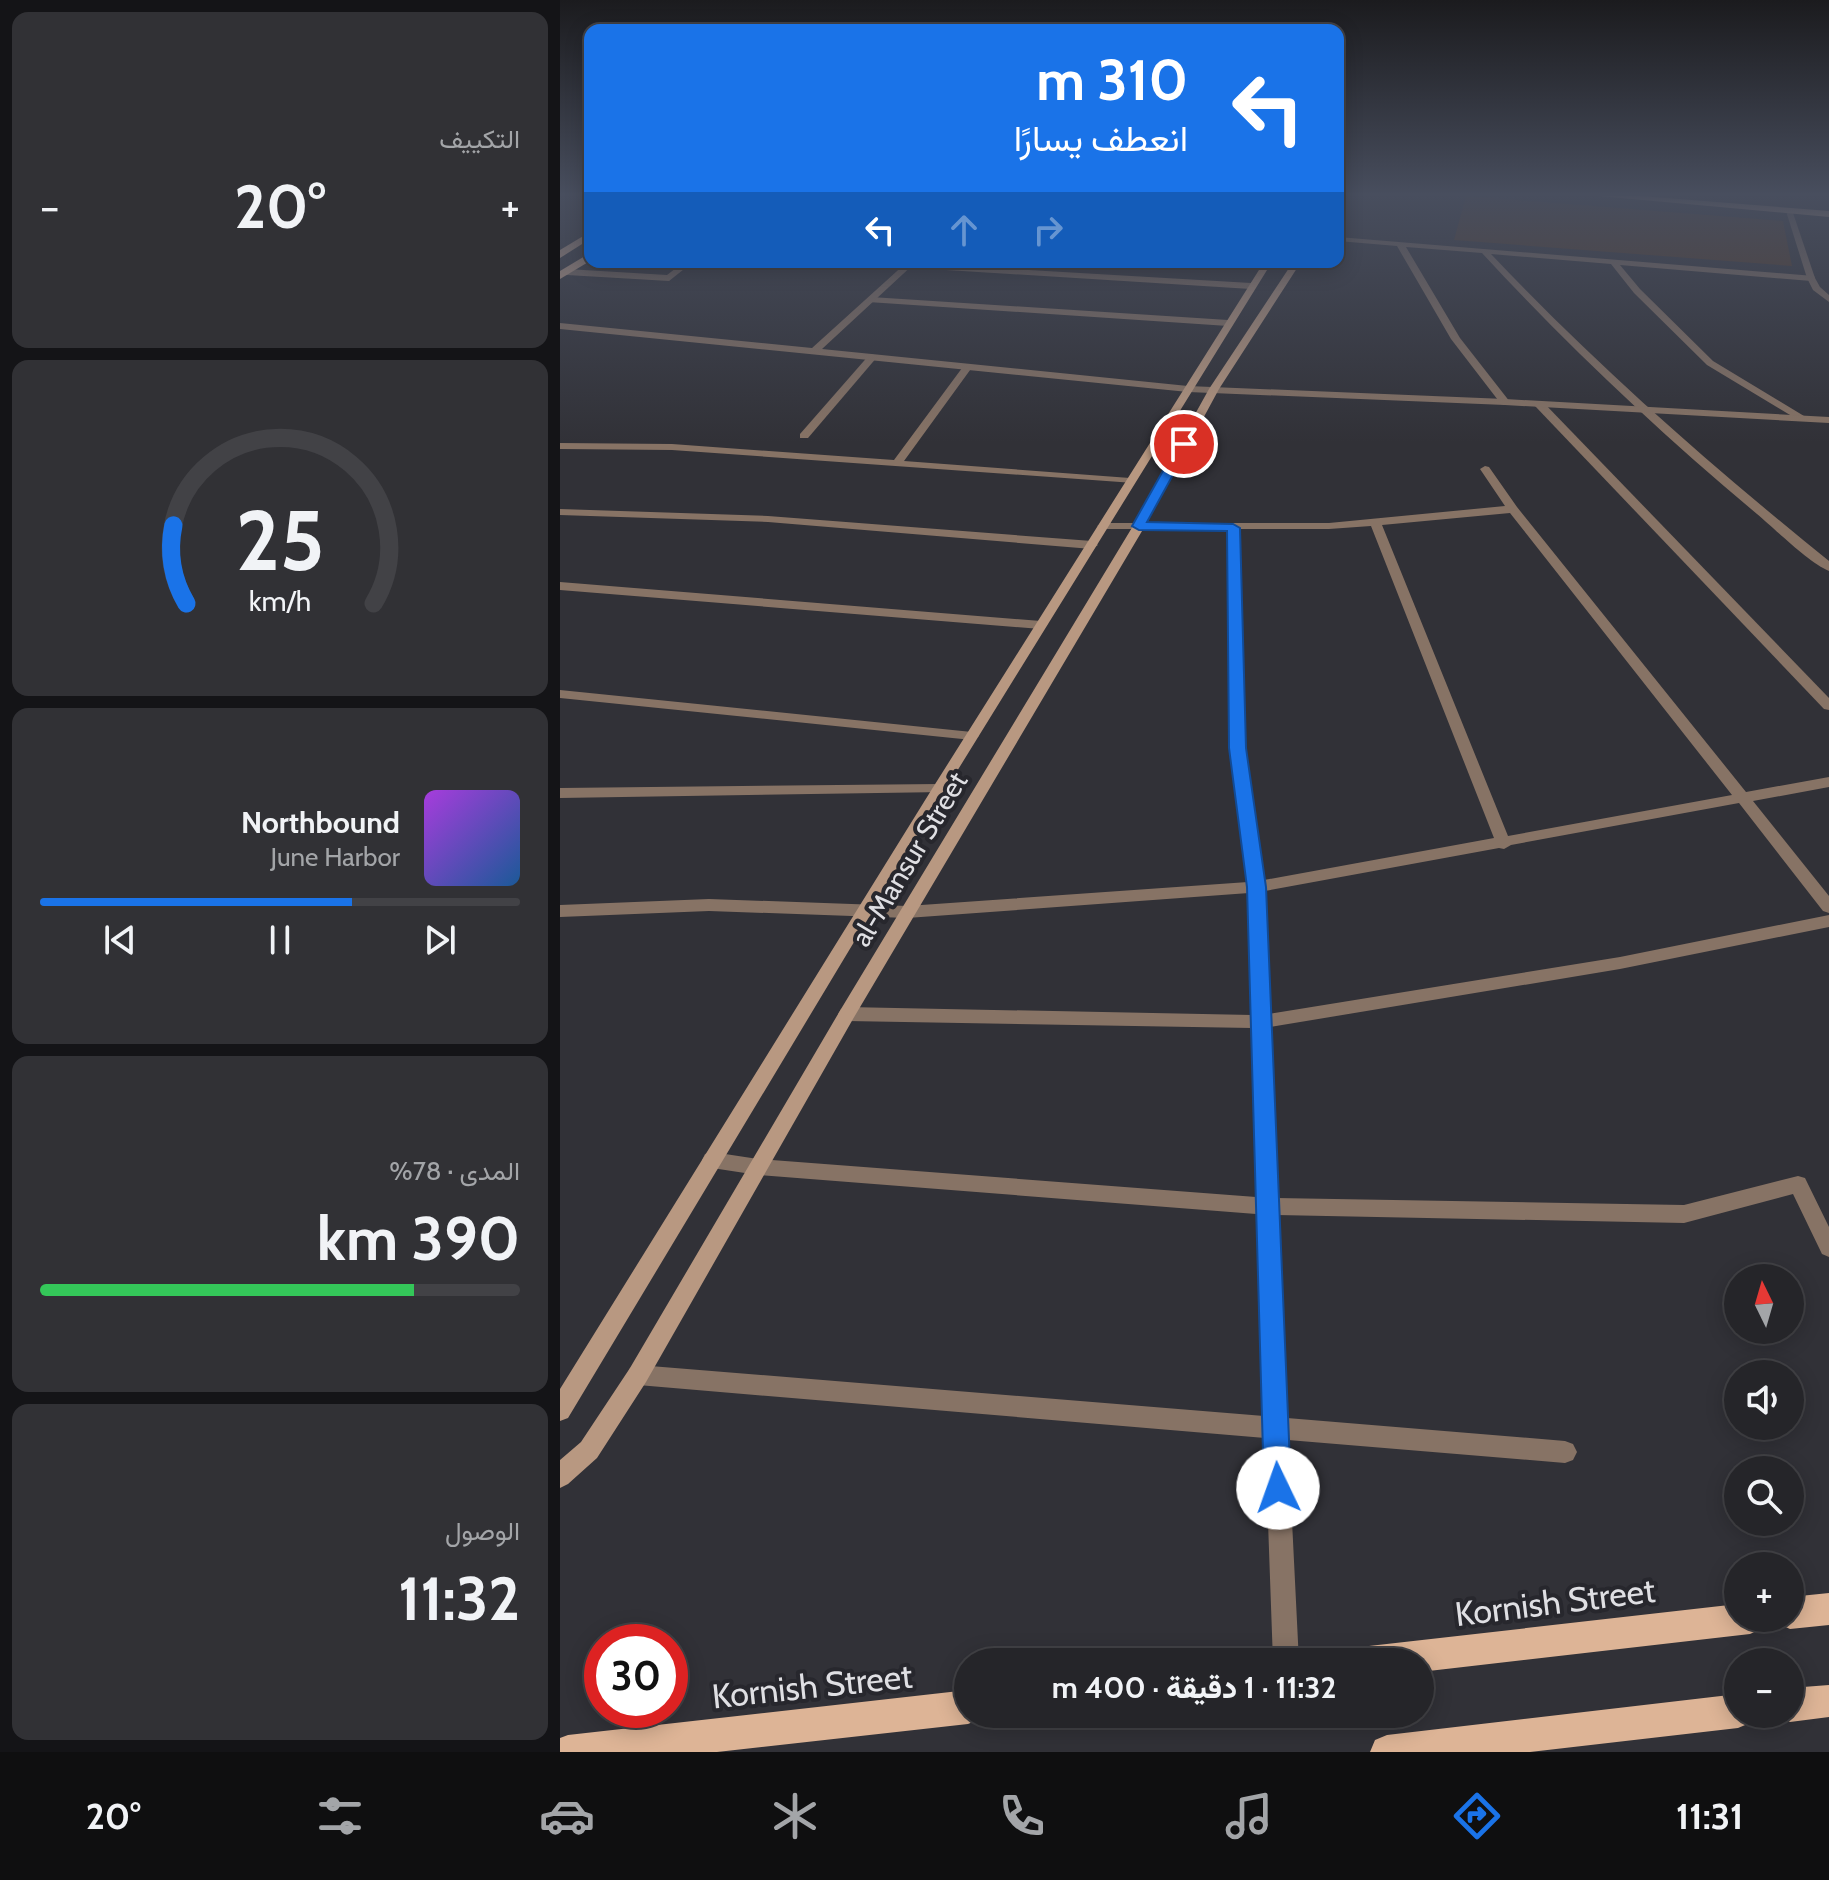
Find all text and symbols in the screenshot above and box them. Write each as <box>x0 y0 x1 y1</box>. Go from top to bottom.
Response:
text: 310 m <box>1036 46 1188 114</box>
icon: left <box>1216 56 1320 160</box>
text: انعطف يسارًا <box>1014 116 1188 160</box>
text: التكييف <box>439 123 520 155</box>
text: 20° <box>234 170 326 243</box>
text: − <box>40 180 59 233</box>
text: + <box>501 180 520 233</box>
icon: left <box>858 208 902 252</box>
icon: ahead <box>942 208 986 252</box>
icon: right <box>1026 208 1070 252</box>
pin <box>1150 410 1218 478</box>
icon: arrive <box>1162 422 1206 466</box>
text: 25 <box>236 490 324 591</box>
text: km/h <box>249 583 311 618</box>
street label: al-Mansur Street <box>844 766 974 952</box>
text: Northbound <box>241 804 400 841</box>
text: June Harbor <box>271 841 400 873</box>
icon: previous <box>98 918 142 962</box>
icon: pause <box>258 918 302 962</box>
icon: next <box>418 918 462 962</box>
text: المدى · 78% <box>389 1155 520 1187</box>
text: 390 km <box>317 1202 520 1275</box>
north arrow <box>1724 1264 1804 1344</box>
map controls <box>1724 1264 1804 1728</box>
button: sound <box>1724 1360 1804 1440</box>
position arrow <box>1236 1446 1320 1530</box>
button: search <box>1724 1456 1804 1536</box>
text: الوصول <box>445 1515 520 1547</box>
button: + <box>1724 1552 1804 1632</box>
text: 11:32 <box>398 1562 520 1635</box>
street label: Kornish Street <box>1453 1569 1657 1635</box>
speed limit sign: 30 <box>584 1624 688 1728</box>
button: − <box>1724 1648 1804 1728</box>
street label: Kornish Street <box>710 1655 914 1717</box>
text: 11:32 · 1 دقيقة · 400 m <box>1052 1669 1336 1706</box>
icon: filters <box>312 1788 368 1844</box>
icon: car <box>539 1788 595 1844</box>
icon: climate <box>767 1788 823 1844</box>
icon: phone <box>994 1788 1050 1844</box>
icon: music <box>1221 1788 1277 1844</box>
icon: directions <box>1449 1788 1505 1844</box>
text: 20° <box>86 1794 141 1838</box>
text: 11:31 <box>1676 1794 1743 1838</box>

